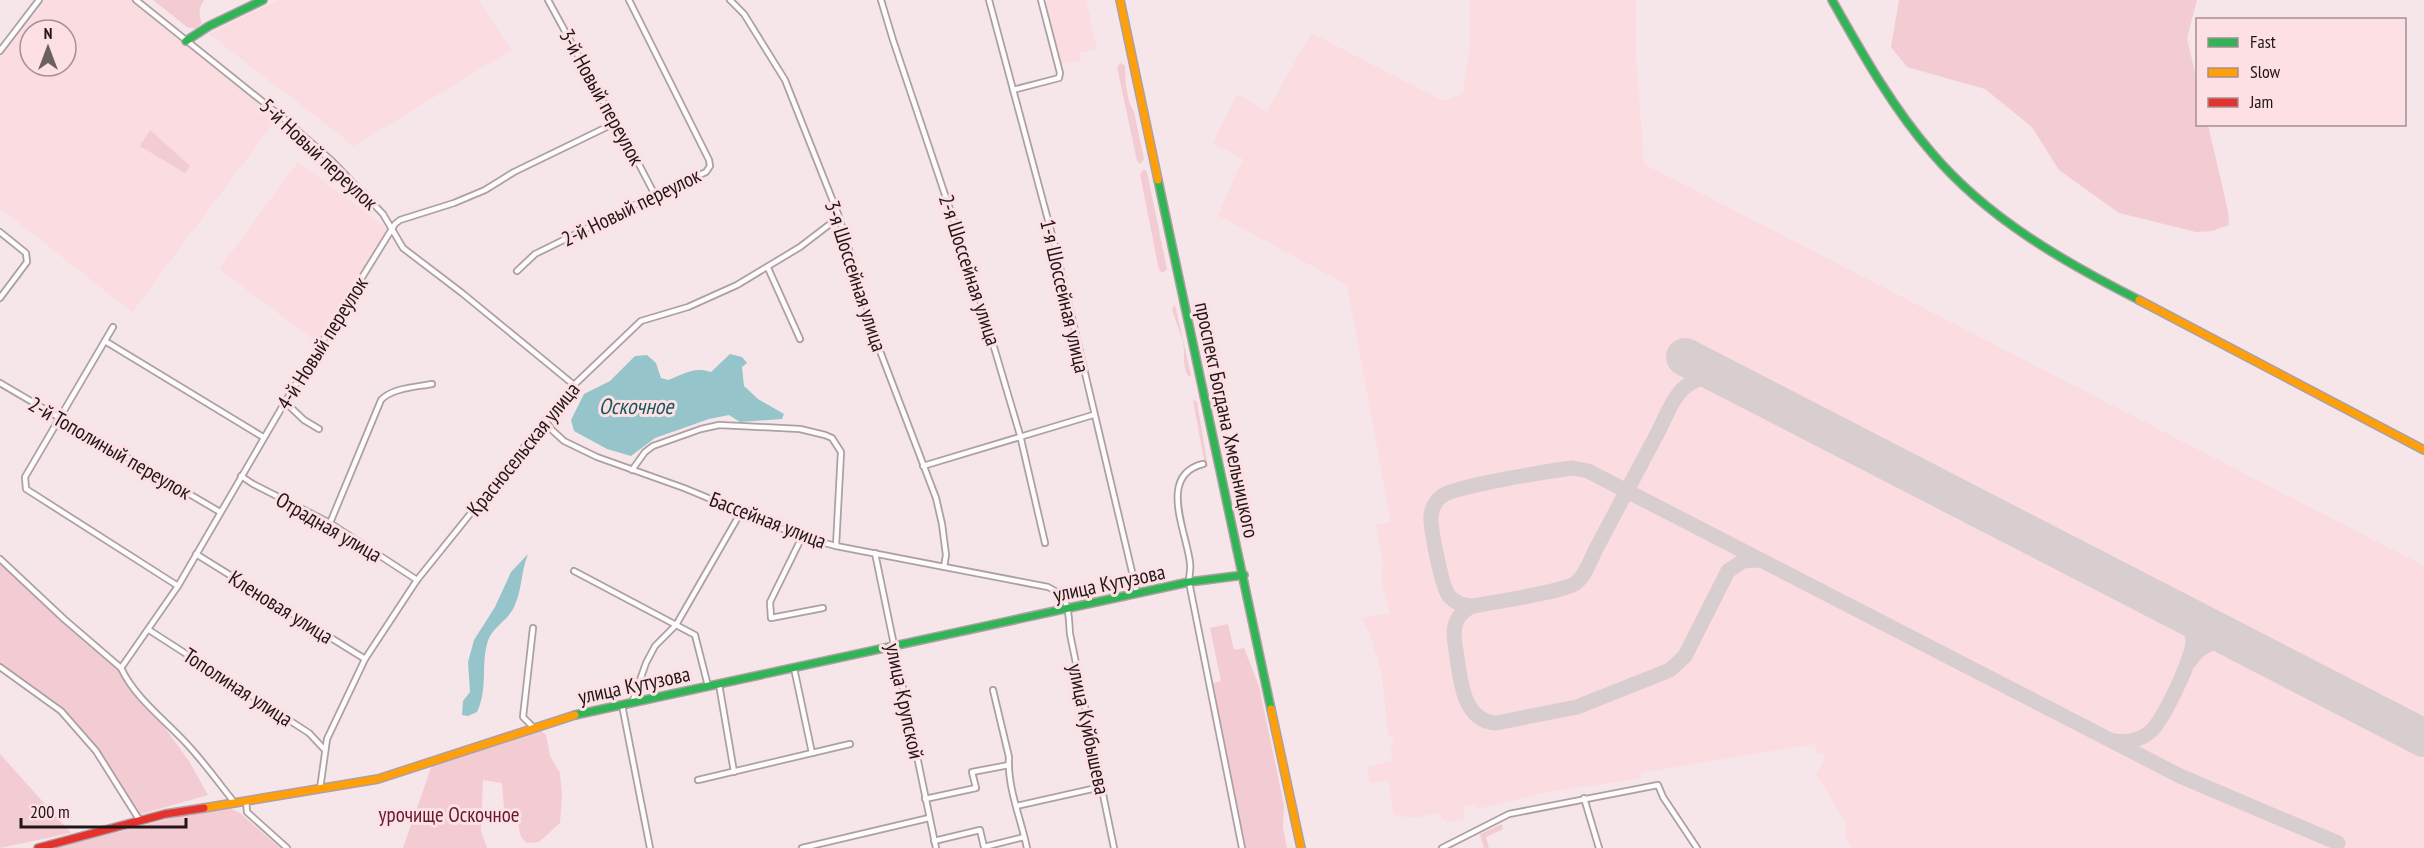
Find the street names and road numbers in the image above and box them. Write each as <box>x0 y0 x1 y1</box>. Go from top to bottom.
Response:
street label: 3-й Новый переулок <box>553 24 651 170</box>
street label: 5-й Новый переулок <box>254 92 384 216</box>
street label: 2-й Новый переулок <box>557 162 705 252</box>
street label: 2-я Шоссейная улица <box>933 191 1007 349</box>
street label: 3-я Шоссейная улица <box>819 197 893 355</box>
street label: 1-я Шоссейная улица <box>1034 216 1096 376</box>
street label: 4-й Новый переулок <box>270 272 374 414</box>
street label: проспект Богдана Хмельницкого <box>1189 300 1265 540</box>
street label: Красносельская улица <box>461 376 585 522</box>
street label: 2-й Тополиный переулок <box>24 390 196 506</box>
street label: Бассейная улица <box>706 485 830 555</box>
street label: Отрадная улица <box>271 486 387 568</box>
street label: улица Кутузова <box>1051 558 1167 608</box>
street label: Кленовая улица <box>224 564 338 650</box>
street label: улица Крупской <box>880 641 930 761</box>
street label: Тополиная улица <box>178 642 298 732</box>
street label: улица Кутузова <box>576 660 692 710</box>
street label: улица Куйбышева <box>1062 661 1116 797</box>

